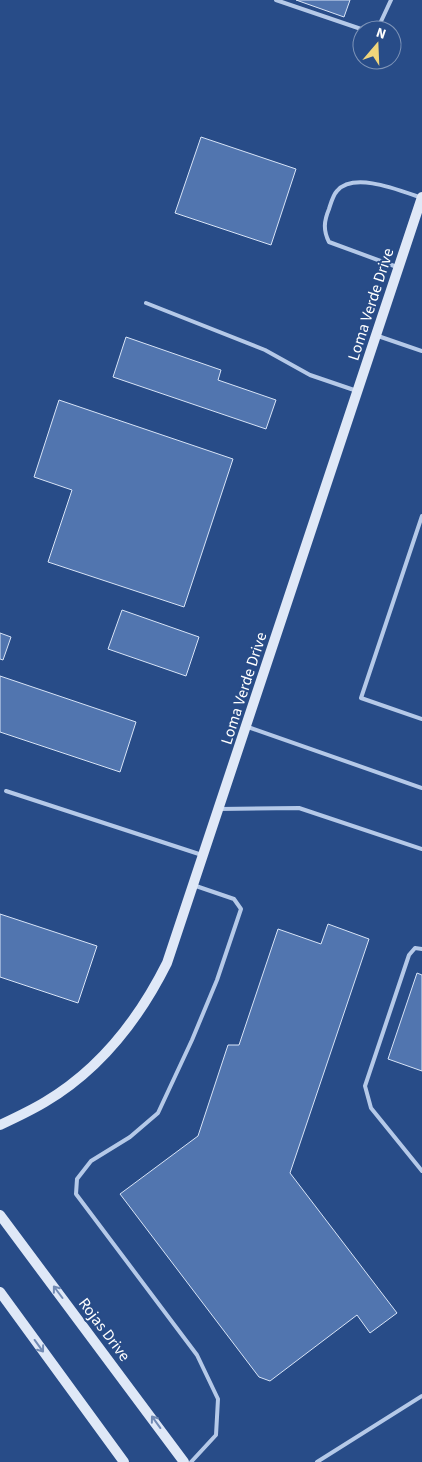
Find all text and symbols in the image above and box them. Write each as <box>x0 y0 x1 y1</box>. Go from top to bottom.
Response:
north arrow <box>352 20 402 70</box>
text: N <box>373 23 389 45</box>
street label: Loma Verde Drive <box>342 245 399 363</box>
street label: Loma Verde Drive <box>215 629 272 747</box>
one-way arrow <box>53 1286 64 1299</box>
street label: Rojas Drive <box>73 1293 135 1366</box>
one-way arrow <box>34 1339 45 1352</box>
one-way arrow <box>150 1416 161 1430</box>

